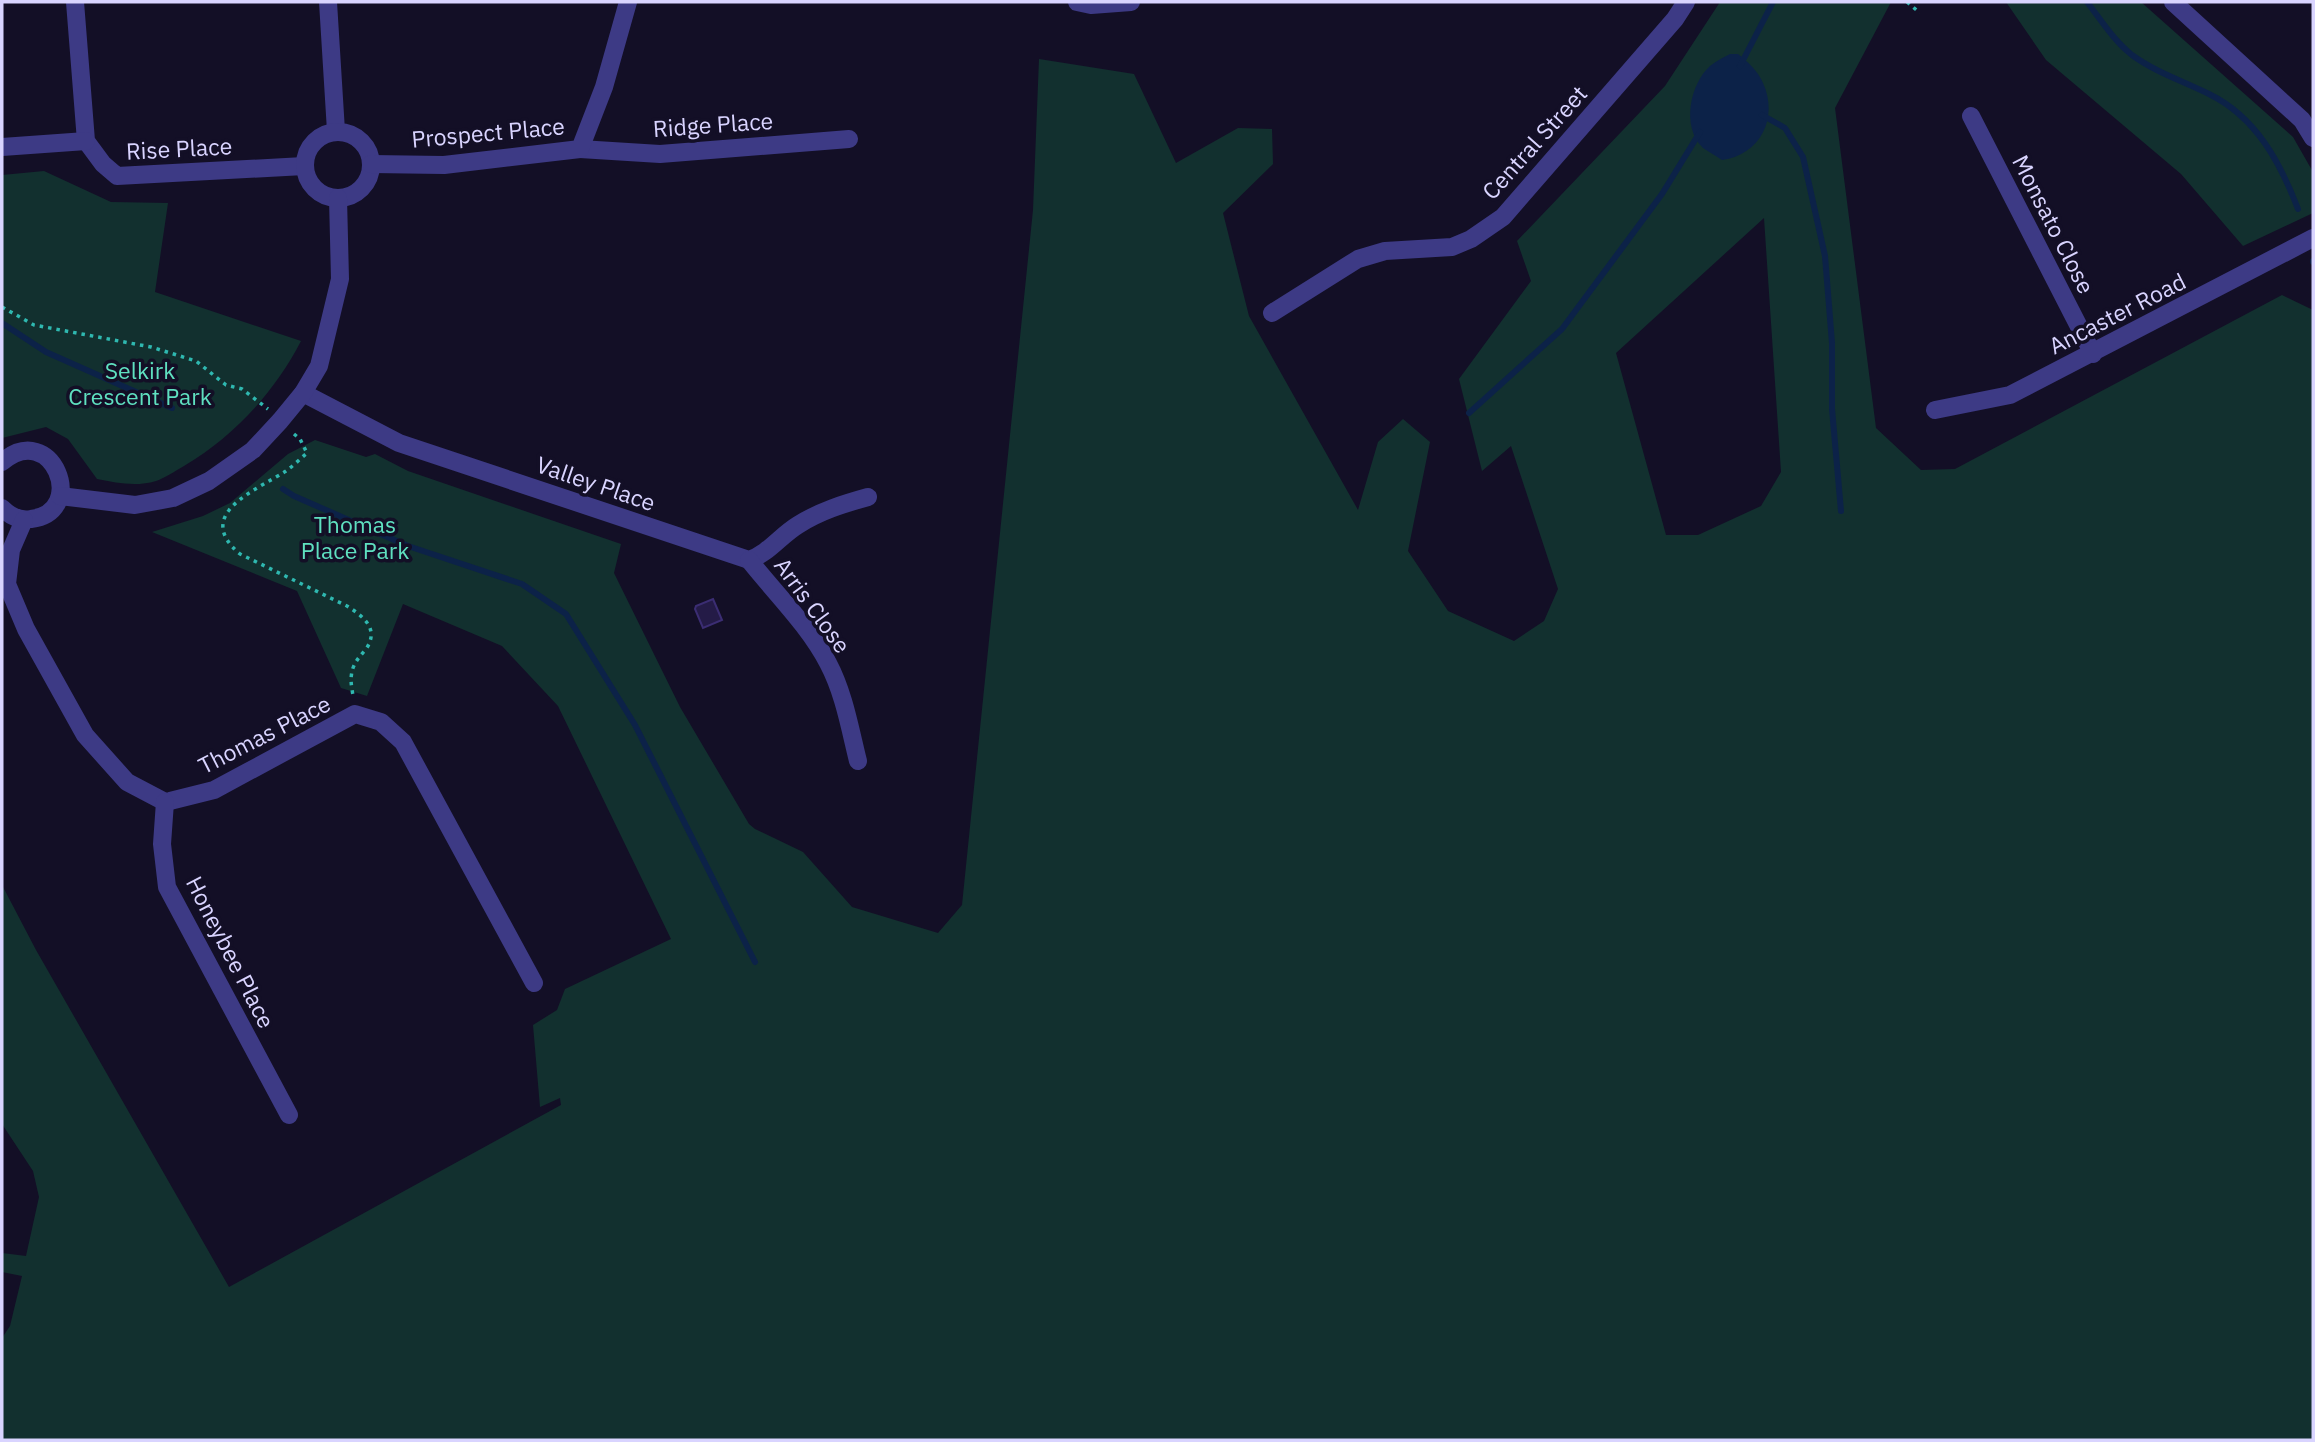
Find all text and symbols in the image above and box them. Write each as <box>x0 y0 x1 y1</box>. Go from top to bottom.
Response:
street label: Central Street <box>1475 79 1593 205</box>
street label: Ridge Place <box>652 105 774 143</box>
street label: Prospect Place <box>410 110 566 154</box>
street label: Rise Place <box>125 130 233 166</box>
street label: Monsato Close <box>2006 150 2102 298</box>
street label: Ancaster Road <box>2043 266 2191 360</box>
park label: Selkirk Crescent Park <box>68 355 212 411</box>
street label: Valley Place <box>533 449 659 517</box>
park label: Thomas Place Park <box>301 509 409 565</box>
street label: Arris Close <box>768 551 858 659</box>
street label: Thomas Place <box>193 688 335 780</box>
street label: Honeybee Place <box>180 871 282 1033</box>

